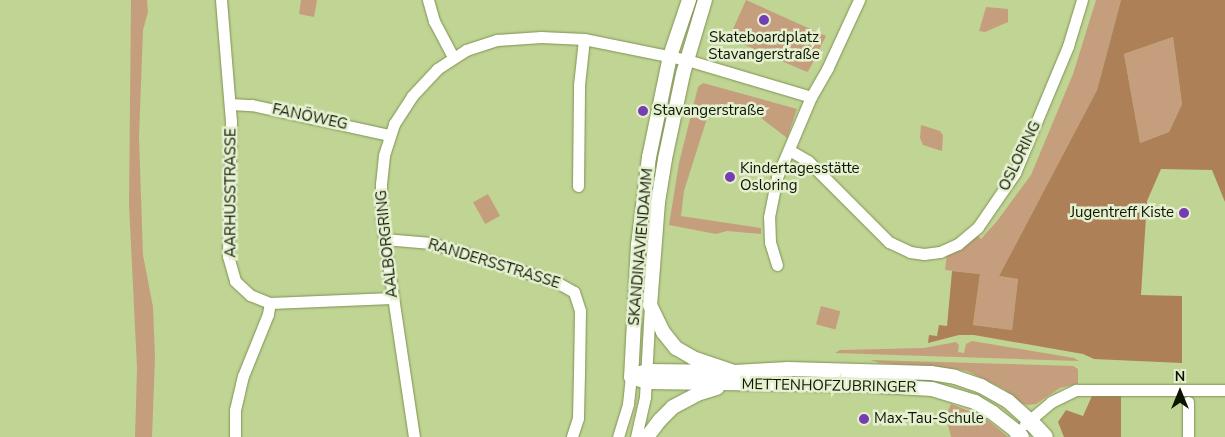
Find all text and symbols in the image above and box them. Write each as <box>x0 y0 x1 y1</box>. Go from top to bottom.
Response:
marker: Skateboardplatz Stavangerstraße <box>758 14 770 26</box>
place label: Skateboardplatz Stavangerstraße <box>708 28 820 63</box>
street label: FANÖWEG <box>271 100 349 134</box>
place label: Stavangerstraße <box>653 102 764 120</box>
marker: Stavangerstraße <box>637 105 649 117</box>
street label: OSLORING <box>995 118 1045 194</box>
street label: AARHUSSTRASSE <box>222 128 240 258</box>
place label: Kindertagesstätte Osloring <box>740 159 860 194</box>
street label: SKANDINAVIENDAMM <box>625 168 657 326</box>
marker: Kindertagesstätte Osloring <box>724 171 736 183</box>
street label: AALBORGRING <box>372 189 402 299</box>
place label: Jugentreff Kiste <box>1070 204 1174 222</box>
marker: Jugentreff Kiste <box>1178 207 1190 219</box>
street label: RANDERSSTRASSE <box>426 235 562 293</box>
north arrow <box>1155 367 1205 417</box>
text: N <box>1175 367 1185 386</box>
street label: METTENHOFZUBRINGER <box>741 375 917 397</box>
place label: Max-Tau-Schule <box>874 410 984 428</box>
marker: Max-Tau-Schule <box>858 413 870 425</box>

